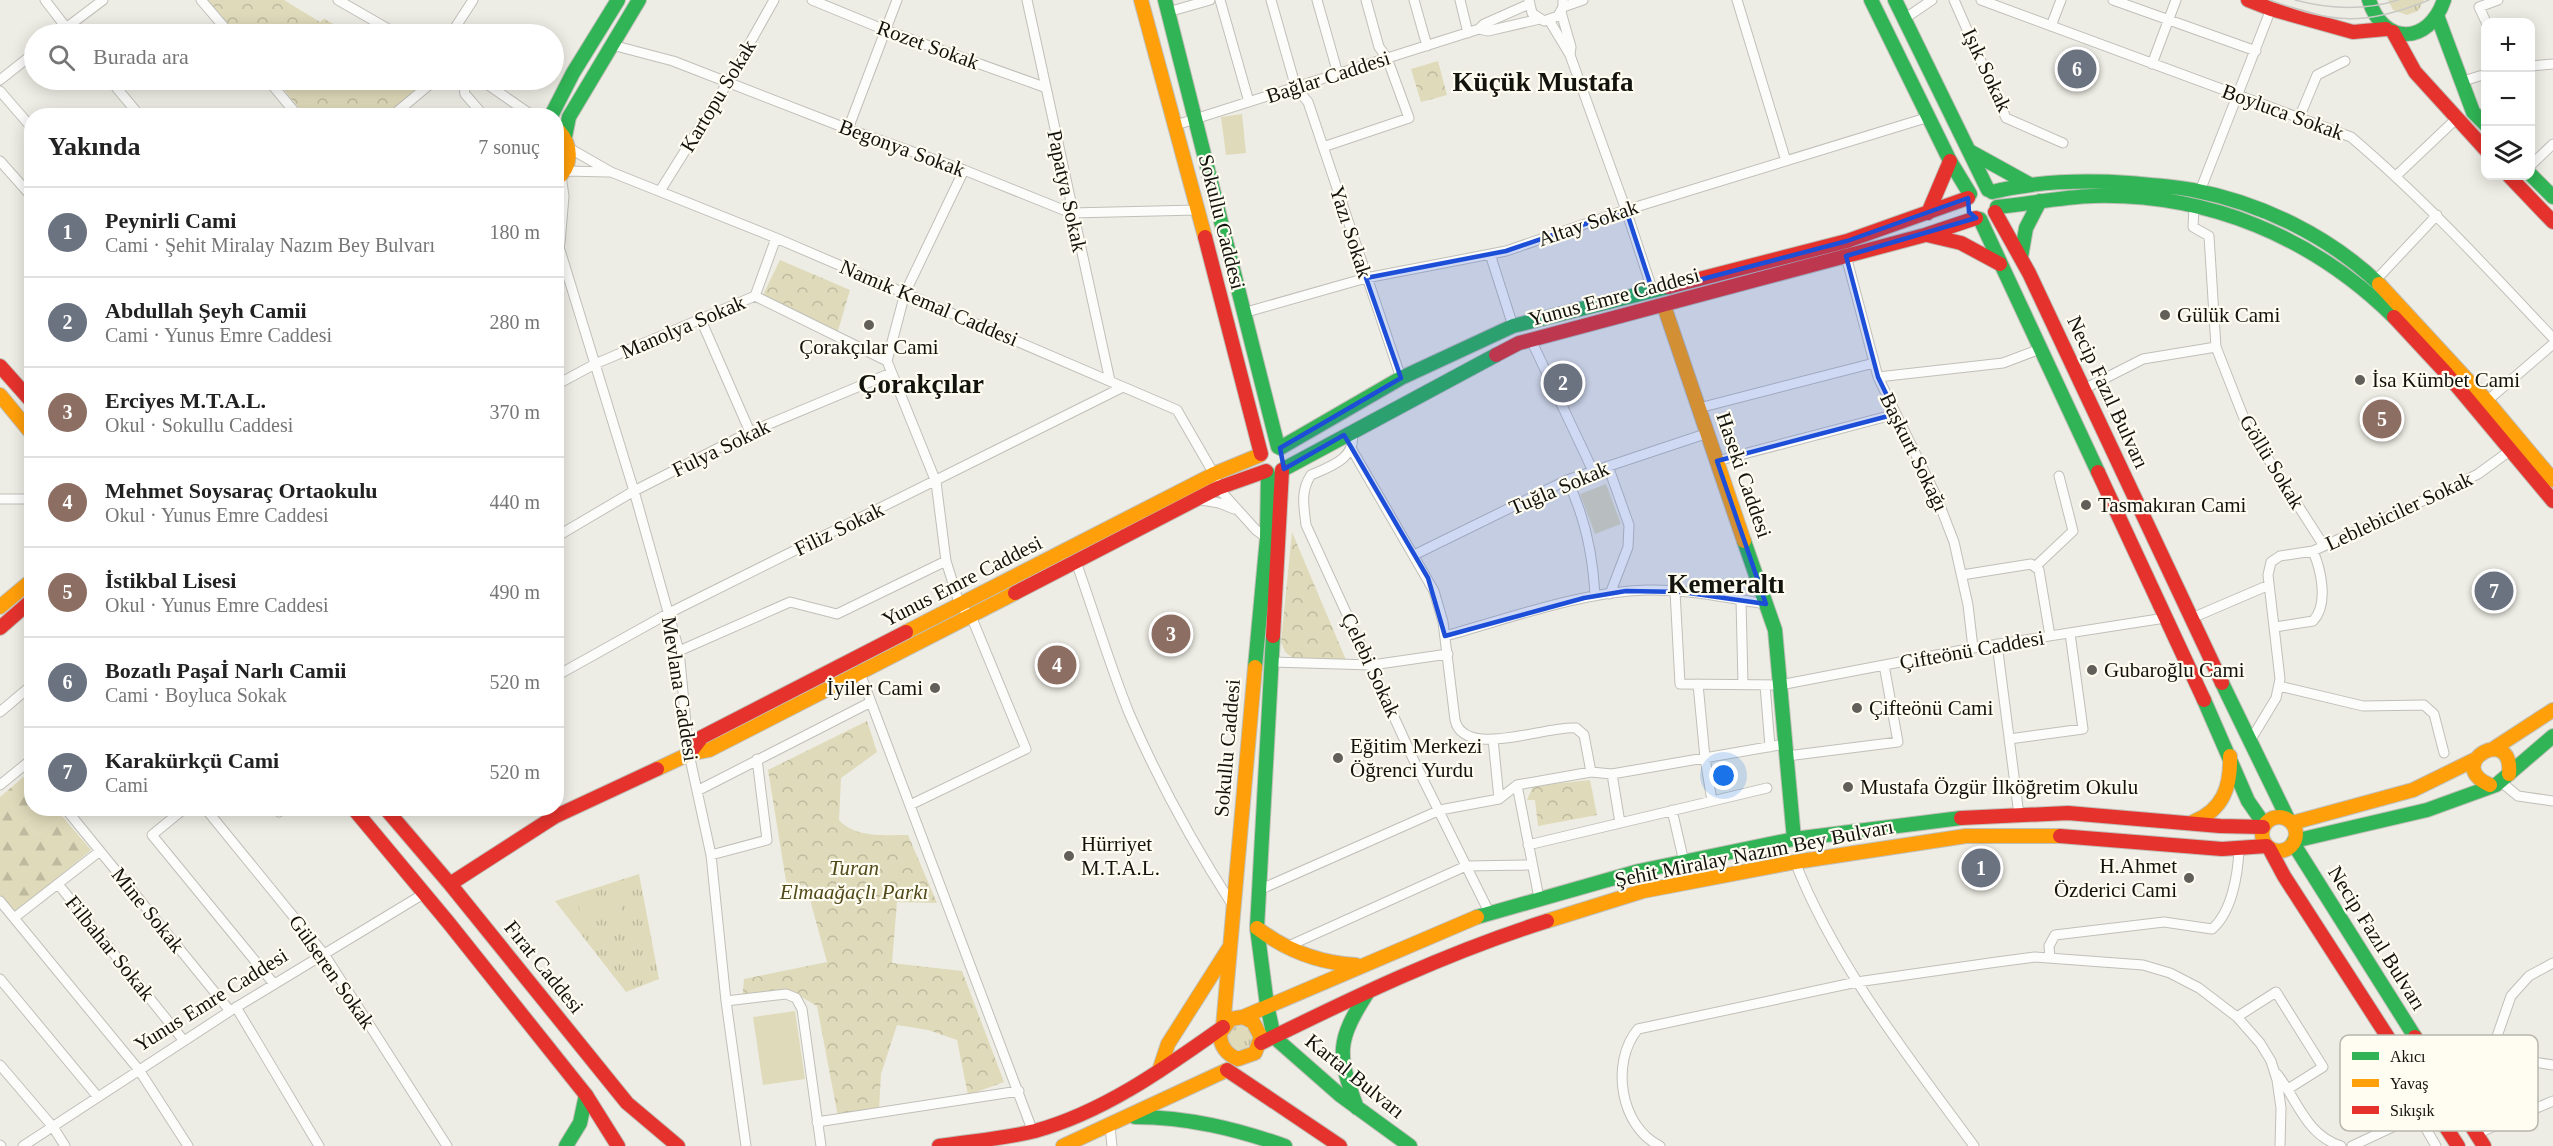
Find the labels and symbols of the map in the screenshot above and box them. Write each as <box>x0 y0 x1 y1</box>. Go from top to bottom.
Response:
street label: Rozet Sokak <box>874 15 983 75</box>
street label: Işık Sokak <box>1957 24 2017 116</box>
street label: Kartopu Sokak <box>675 35 761 156</box>
street label: Bağlar Caddesi <box>1263 46 1393 108</box>
pin: 6 <box>2058 46 2096 92</box>
district label: Küçük Mustafa <box>1453 67 1634 97</box>
street label: Boyluca Sokak <box>2219 79 2348 145</box>
street label: Begonya Sokak <box>836 114 969 182</box>
street label: Papatya Sokak <box>1042 128 1092 255</box>
street label: Sokullu Caddesi <box>1194 152 1250 292</box>
street label: Yazı Sokak <box>1325 183 1377 281</box>
street label: Altay Sokak <box>1535 194 1642 251</box>
street label: Namık Kemal Caddesi <box>836 255 1022 351</box>
street label: Yunus Emre Caddesi <box>1526 263 1702 331</box>
street label: Manolya Sokak <box>617 290 749 364</box>
place label: Gülük Cami <box>2177 303 2280 327</box>
marker: Gülük Cami <box>2158 308 2172 322</box>
street label: Necip Fazıl Bulvarı <box>2062 312 2154 472</box>
marker: Çorakçılar Cami <box>862 318 876 332</box>
place label: Çorakçılar Cami <box>799 335 939 359</box>
pin: 2 <box>1544 360 1582 406</box>
place label: İsa Kümbet Cami <box>2372 368 2520 392</box>
district label: Çorakçılar <box>858 369 984 399</box>
marker: İsa Kümbet Cami <box>2353 373 2367 387</box>
street label: Başkurt Sokağı <box>1875 389 1953 515</box>
pin: 5 <box>2362 396 2402 442</box>
street label: Haseki Caddesi <box>1711 409 1777 541</box>
street label: Göllü Sokak <box>2235 411 2310 514</box>
street label: Fulya Sokak <box>668 414 774 482</box>
street label: Tuğla Sokak <box>1506 456 1613 520</box>
street label: Leblebiciler Sokak <box>2322 466 2477 556</box>
place label: Tasmakıran Cami <box>2098 493 2247 517</box>
street label: Filiz Sokak <box>790 497 888 561</box>
marker: Tasmakıran Cami <box>2079 498 2093 512</box>
street label: Yunus Emre Caddesi <box>878 530 1046 632</box>
pin: 7 <box>2474 568 2514 614</box>
district label: Kemeraltı <box>1668 569 1785 599</box>
street label: Çelebi Sokak <box>1336 609 1406 722</box>
pin: 3 <box>1152 612 1190 656</box>
street label: Mevlana Caddesi <box>657 615 703 763</box>
street label: Çifteönü Caddesi <box>1898 625 2046 675</box>
pin: 4 <box>1038 642 1076 688</box>
place label: Gubaroğlu Cami <box>2104 658 2245 682</box>
marker: Gubaroğlu Cami <box>2085 663 2099 677</box>
place label: İyiler Cami <box>827 676 923 700</box>
street label: Sokullu Caddesi <box>1209 678 1245 818</box>
marker: İyiler Cami <box>928 681 942 695</box>
place label: Çifteönü Cami <box>1869 696 1993 720</box>
marker: Çifteönü Cami <box>1850 701 1864 715</box>
place label: Eğitim Merkezi Öğrenci Yurdu <box>1350 734 1483 782</box>
marker: Eğitim Merkezi Öğrenci Yurdu <box>1331 751 1345 765</box>
your location <box>1709 761 1738 790</box>
place label: Mustafa Özgür İlköğretim Okulu <box>1860 775 2139 799</box>
marker: Mustafa Özgür İlköğretim Okulu <box>1841 780 1855 794</box>
street label: Şehit Miralay Nazım Bey Bulvarı <box>1613 814 1896 892</box>
place label: Hürriyet M.T.A.L. <box>1081 832 1160 880</box>
pin: 1 <box>1962 846 2000 890</box>
marker: Hürriyet M.T.A.L. <box>1062 849 1076 863</box>
place label: H.Ahmet Özderici Cami <box>2054 854 2177 902</box>
park label: Turan Elmaağaçlı Parkı <box>779 856 928 904</box>
street label: Necip Fazıl Bulvarı <box>2323 861 2431 1015</box>
street label: Mine Sokak <box>107 863 190 958</box>
marker: H.Ahmet Özderici Cami <box>2182 871 2196 885</box>
street label: Filbahar Sokak <box>60 891 160 1006</box>
street label: Gülseren Sokak <box>284 910 380 1034</box>
street label: Fırat Caddesi <box>499 916 589 1018</box>
street label: Yunus Emre Caddesi <box>130 943 292 1057</box>
street label: Kartal Bulvarı <box>1301 1029 1410 1123</box>
legend <box>2340 1035 2538 1131</box>
text: Akıcı <box>2390 1048 2426 1065</box>
text: Yavaş <box>2390 1075 2428 1093</box>
text: Sıkışık <box>2390 1102 2434 1120</box>

